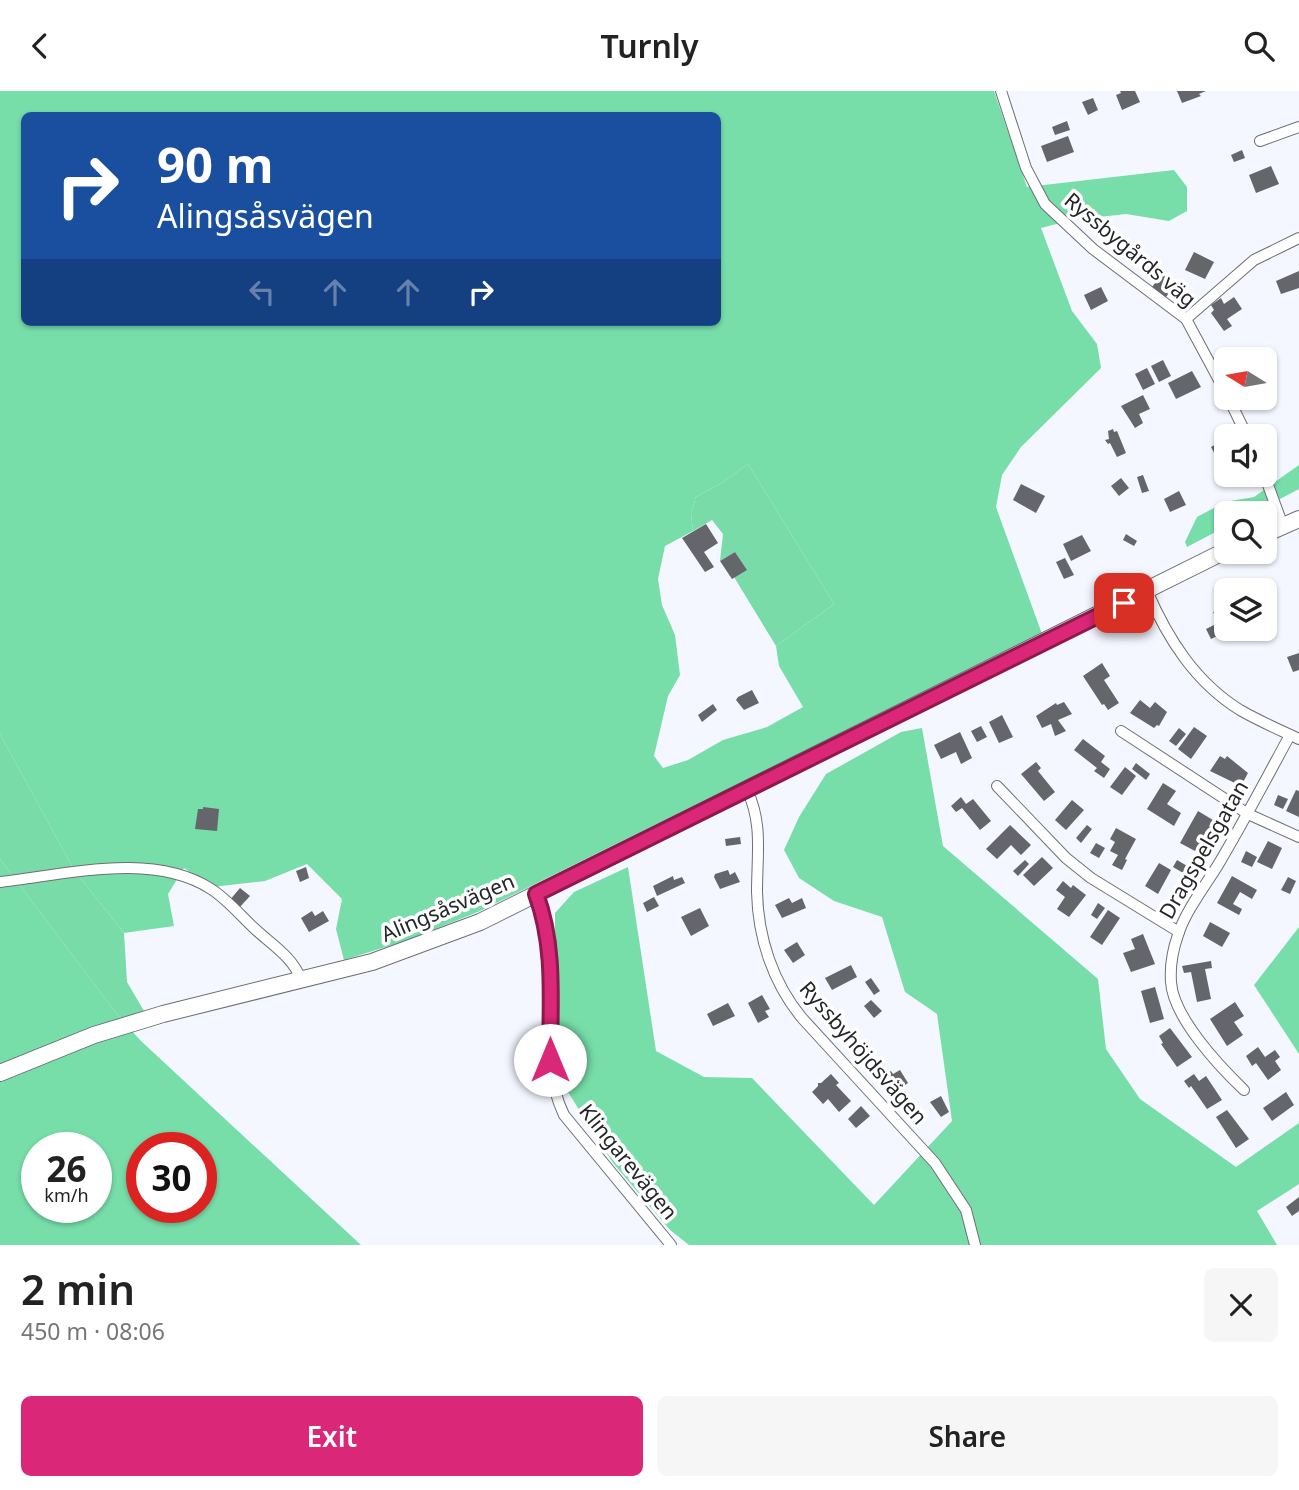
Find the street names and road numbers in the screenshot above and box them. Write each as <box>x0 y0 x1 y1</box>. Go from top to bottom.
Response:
street label: Ryssbygårds väg <box>1059 186 1202 313</box>
street label: Dragspelsgatan <box>1152 775 1254 924</box>
street label: Alingsåsvägen <box>377 866 519 948</box>
street label: Ryssbyhöjdsvägen <box>794 975 934 1130</box>
street label: Klingarevägen <box>573 1098 684 1225</box>

